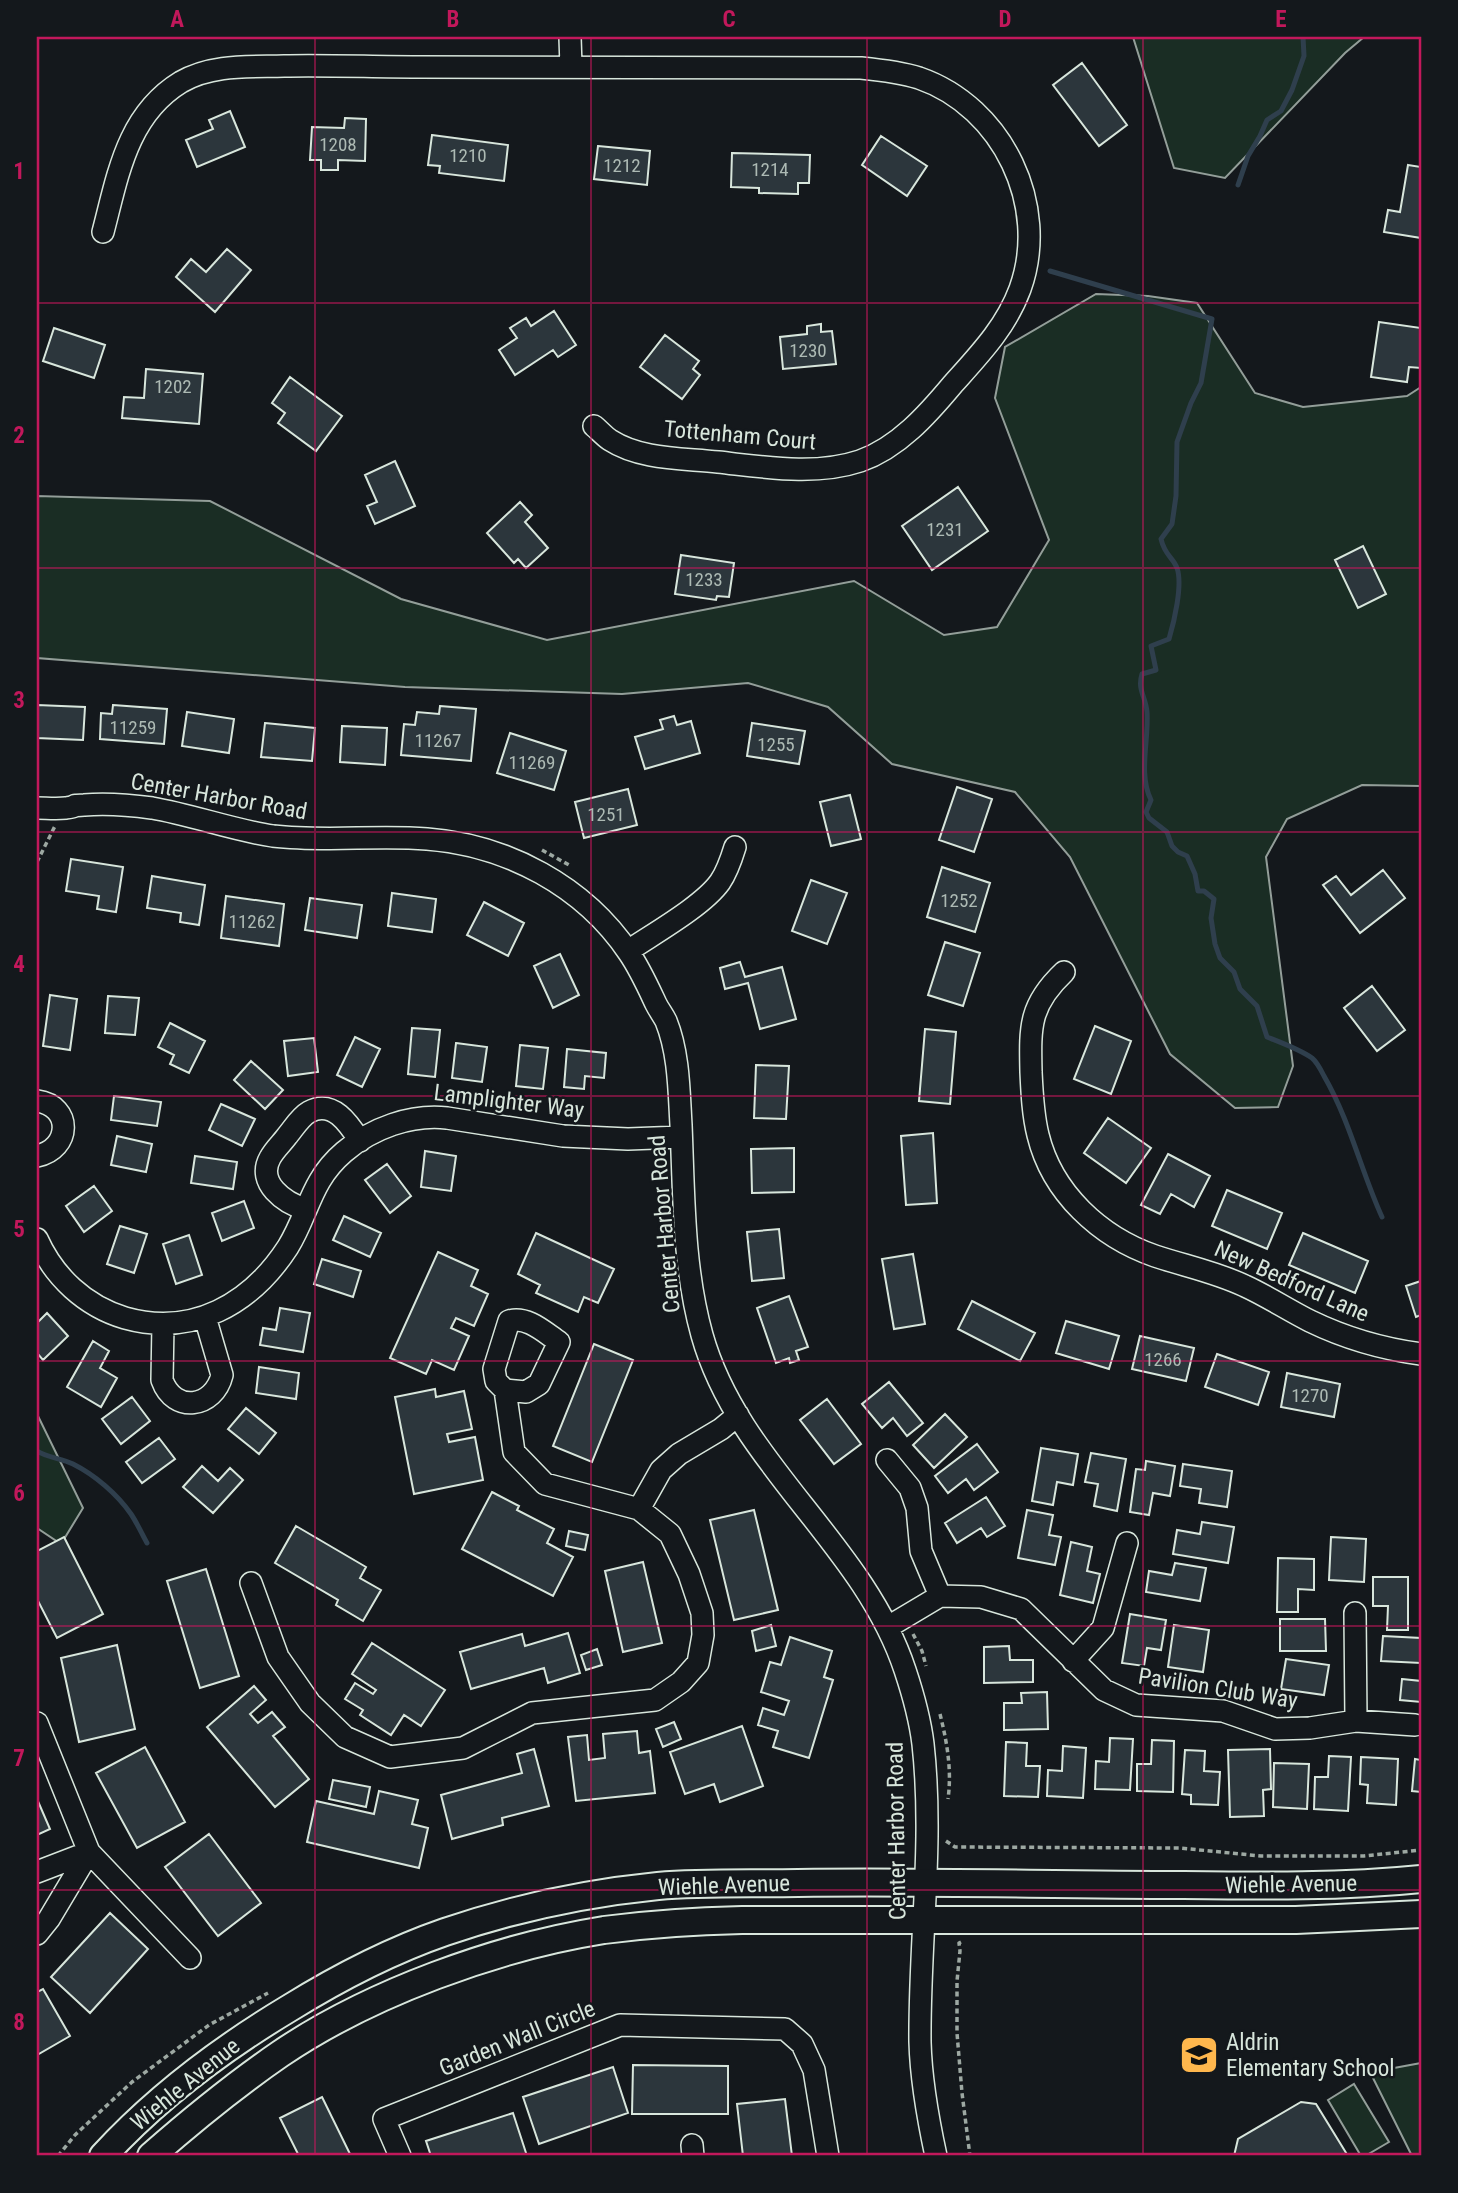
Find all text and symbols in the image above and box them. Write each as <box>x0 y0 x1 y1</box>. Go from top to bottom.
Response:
text: A <box>170 6 184 33</box>
text: B <box>447 6 459 33</box>
text: C <box>722 6 736 33</box>
text: D <box>999 6 1012 33</box>
text: E <box>1275 6 1287 33</box>
house number: 1208 <box>319 133 357 156</box>
house number: 1210 <box>449 144 487 167</box>
house number: 1212 <box>603 154 641 177</box>
text: 1 <box>13 158 25 185</box>
house number: 1214 <box>751 158 789 181</box>
house number: 1230 <box>789 339 827 362</box>
house number: 1202 <box>154 375 192 398</box>
street label: Tottenham Court <box>663 415 817 456</box>
text: 2 <box>13 422 25 449</box>
house number: 1231 <box>926 518 964 541</box>
house number: 1233 <box>685 568 723 591</box>
text: 3 <box>13 687 25 714</box>
house number: 11259 <box>110 716 156 739</box>
house number: 11267 <box>415 729 461 752</box>
house number: 1255 <box>757 733 795 756</box>
house number: 11269 <box>509 751 555 774</box>
street label: Center Harbor Road <box>129 768 309 825</box>
house number: 1251 <box>587 803 625 826</box>
house number: 1252 <box>940 889 978 912</box>
house number: 11262 <box>229 910 275 933</box>
text: 4 <box>13 951 25 978</box>
street label: Lamplighter Way <box>432 1079 586 1124</box>
street label: Center Harbor Road <box>643 1134 686 1314</box>
text: 5 <box>13 1216 25 1243</box>
street label: New Bedford Lane <box>1210 1235 1373 1328</box>
house number: 1266 <box>1144 1348 1182 1371</box>
house number: 1270 <box>1291 1384 1329 1407</box>
text: 6 <box>13 1480 25 1507</box>
street label: Pavilion Club Way <box>1136 1663 1300 1714</box>
street label: Center Harbor Road <box>881 1742 912 1920</box>
text: 7 <box>13 1745 25 1772</box>
street label: Wiehle Avenue <box>657 1870 791 1901</box>
street label: Wiehle Avenue <box>1225 1870 1357 1899</box>
street label: Garden Wall Circle <box>435 1995 599 2082</box>
text: 8 <box>13 2009 25 2036</box>
place label: Aldrin Elementary School <box>1226 2029 1395 2082</box>
street label: Wiehle Avenue <box>125 2032 245 2136</box>
school or university icon: Aldrin Elementary School <box>1178 2034 1220 2076</box>

